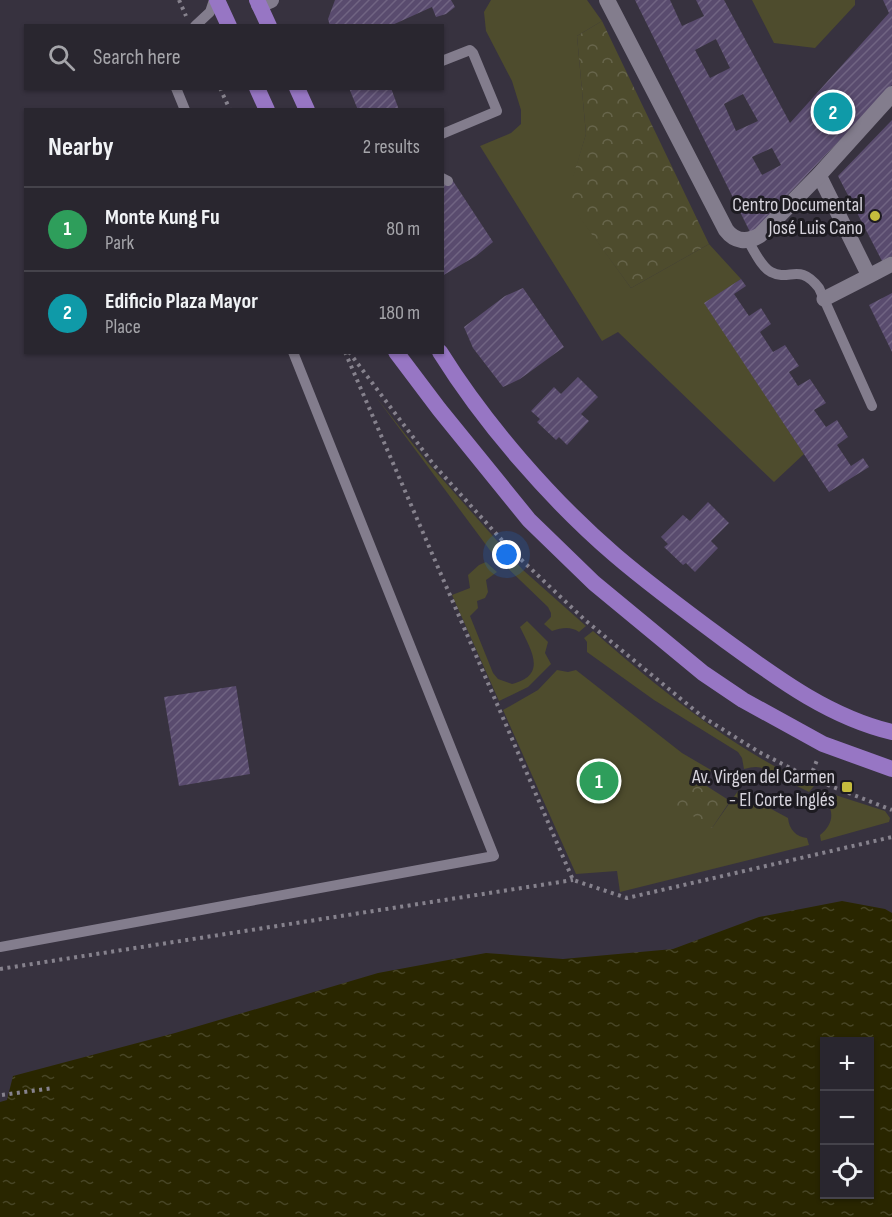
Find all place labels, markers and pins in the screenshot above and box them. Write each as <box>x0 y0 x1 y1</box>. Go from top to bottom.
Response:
pin: 2 <box>814 90 852 134</box>
place label: Centro Documental José Luis Cano <box>732 193 863 240</box>
marker: Centro Documental José Luis Cano <box>868 209 882 223</box>
pin: 1 <box>580 758 618 804</box>
place label: Av. Virgen del Carmen - El Corte Inglés <box>691 765 835 812</box>
marker: Av. Virgen del Carmen - El Corte Inglés <box>840 780 854 794</box>

